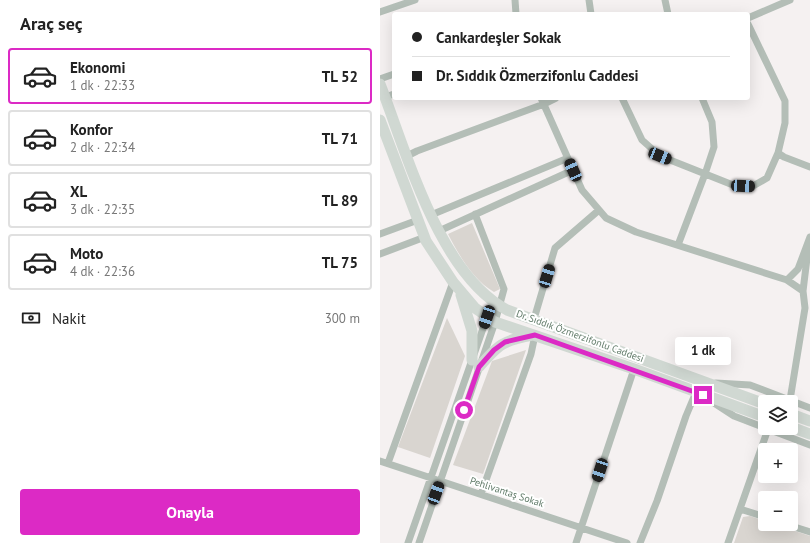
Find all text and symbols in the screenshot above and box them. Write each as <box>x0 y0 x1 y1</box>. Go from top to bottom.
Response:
text: Araç seç <box>20 12 83 35</box>
text: Cankardeşler Sokak <box>436 28 561 47</box>
icon: car <box>22 58 58 94</box>
text: Ekonomi <box>70 58 125 77</box>
text: Dr. Sıddık Özmerzifonlu Caddesi <box>436 66 639 85</box>
text: TL 52 <box>322 67 358 86</box>
text: 1 dk · 22:33 <box>70 77 135 94</box>
icon: car <box>22 120 58 156</box>
text: Konfor <box>70 120 113 139</box>
text: TL 71 <box>322 129 358 148</box>
text: 2 dk · 22:34 <box>70 139 135 156</box>
car <box>647 146 673 166</box>
car <box>563 157 583 183</box>
car <box>731 179 755 193</box>
icon: car <box>22 182 58 218</box>
text: XL <box>70 182 87 201</box>
text: TL 89 <box>322 191 358 210</box>
text: 3 dk · 22:35 <box>70 201 135 218</box>
icon: car <box>22 244 58 280</box>
text: Moto <box>70 244 103 263</box>
text: TL 75 <box>322 253 358 272</box>
text: 4 dk · 22:36 <box>70 263 135 280</box>
car <box>538 263 556 289</box>
car <box>477 304 497 330</box>
icon: cash <box>20 307 42 329</box>
street label: Dr. Sıddık Özmerzifonlu Caddesi <box>514 307 646 365</box>
text: Nakit <box>52 309 86 328</box>
text: 300 m <box>325 310 360 327</box>
callout: 1 dk <box>675 337 731 365</box>
text: 1 dk <box>691 342 715 359</box>
route end <box>694 386 712 404</box>
map controls <box>758 395 798 531</box>
button: layers <box>758 395 798 435</box>
route start <box>455 401 473 419</box>
button: + <box>758 443 798 483</box>
car <box>591 457 609 483</box>
street label: Pehlivantaş Sokak <box>468 474 546 510</box>
car <box>426 480 446 506</box>
button: Onayla <box>20 489 360 535</box>
button: − <box>758 491 798 531</box>

